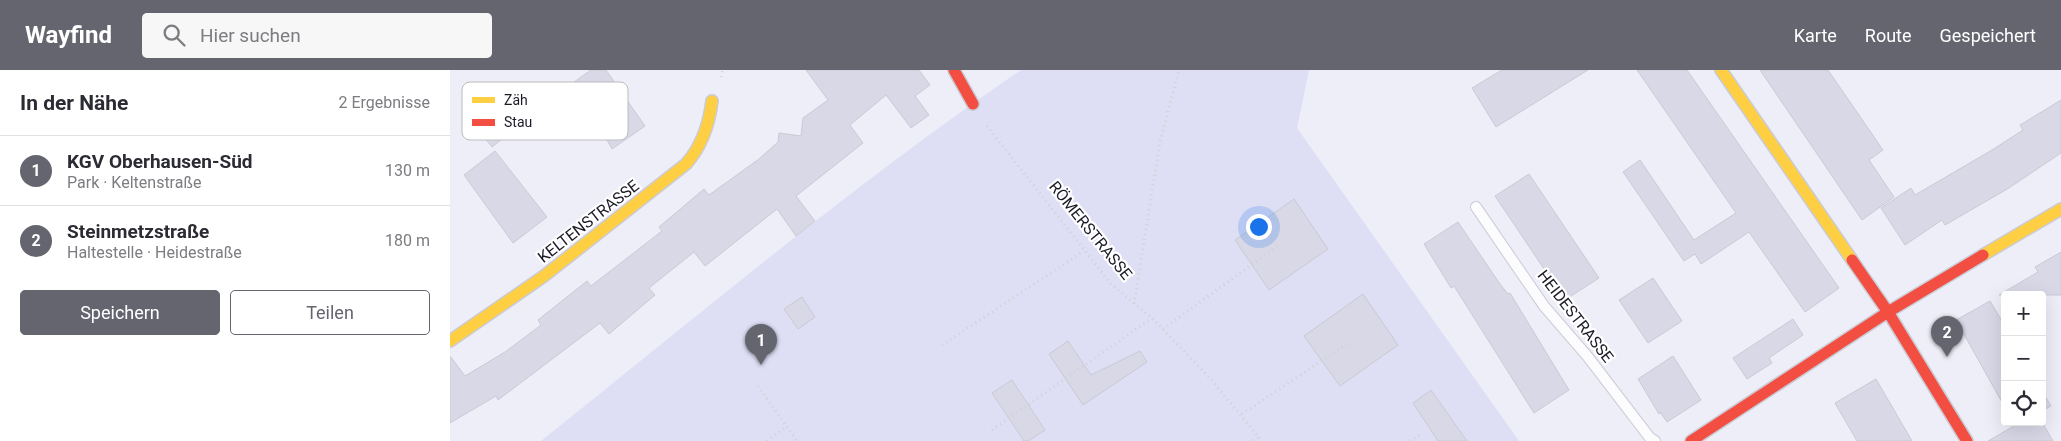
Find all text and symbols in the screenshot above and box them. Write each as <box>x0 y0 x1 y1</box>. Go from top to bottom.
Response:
search box <box>142 13 492 58</box>
text: Wayfind <box>25 21 112 49</box>
icon: search <box>160 21 188 49</box>
text: Hier suchen <box>200 24 301 47</box>
text: Karte <box>1794 25 1837 46</box>
text: Route <box>1865 25 1912 46</box>
text: Gespeichert <box>1940 25 2036 46</box>
legend <box>462 82 628 140</box>
text: In der Nähe <box>20 91 128 115</box>
text: Zäh <box>504 92 528 108</box>
text: 2 Ergebnisse <box>338 93 430 112</box>
text: Stau <box>504 114 532 130</box>
text: KGV Oberhausen-Süd <box>67 150 253 173</box>
text: 1 <box>31 161 41 180</box>
text: 130 m <box>385 161 430 180</box>
text: Park · Keltenstraße <box>67 173 201 192</box>
street label: KELTENSTRASSE <box>534 176 643 267</box>
street label: RÖMERSTRASSE <box>1045 177 1136 283</box>
your location <box>1246 214 1272 240</box>
text: Steinmetzstraße <box>67 220 209 243</box>
text: 2 <box>31 231 41 250</box>
text: 180 m <box>385 231 430 250</box>
text: Haltestelle · Heidestraße <box>67 243 242 262</box>
street label: HEIDESTRASSE <box>1534 266 1618 366</box>
button: Speichern <box>20 290 220 335</box>
button: Teilen <box>230 290 430 335</box>
map controls <box>2001 291 2046 426</box>
button: + <box>2001 291 2046 336</box>
pin: 2 <box>1931 316 1963 357</box>
pin: 1 <box>745 324 777 365</box>
button: − <box>2001 336 2046 381</box>
button: locate <box>2001 381 2046 426</box>

